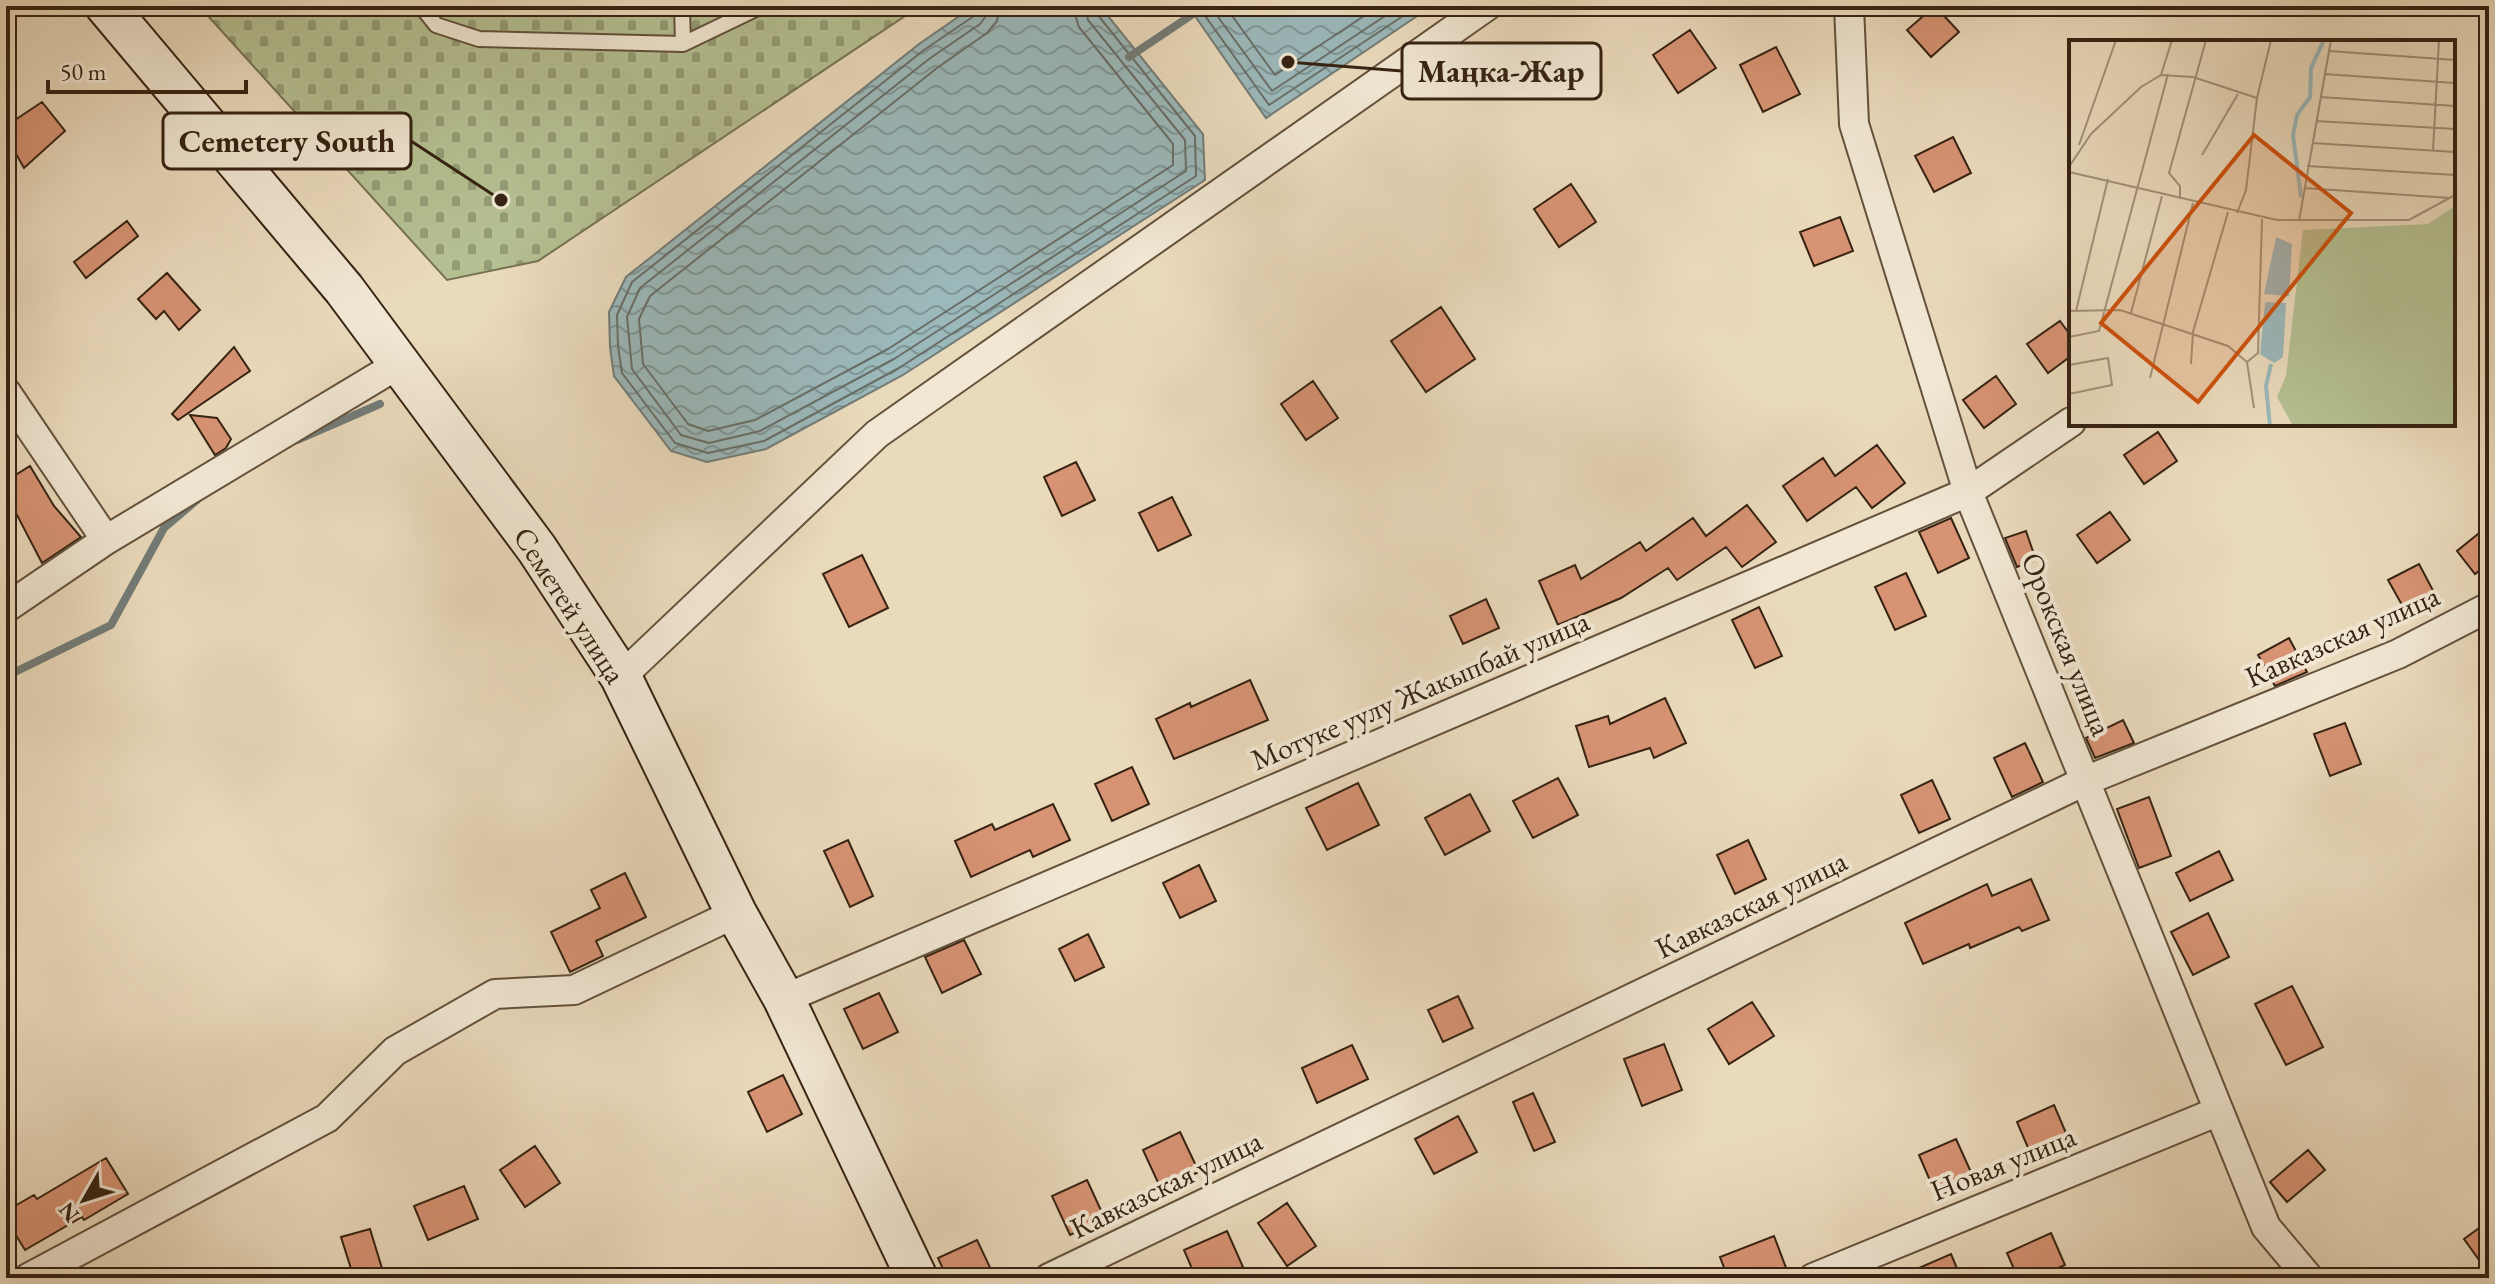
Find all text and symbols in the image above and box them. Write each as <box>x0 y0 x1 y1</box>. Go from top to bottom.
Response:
inset map <box>2069 40 2455 426</box>
callout: Маңка-Жар <box>1402 43 1601 99</box>
scale bar <box>48 44 246 94</box>
text: Маңка-Жар <box>1418 50 1584 92</box>
text: 50 m <box>60 56 107 87</box>
callout: Cemetery South <box>163 113 411 169</box>
text: Cemetery South <box>179 120 395 162</box>
street label: Семетей улица <box>505 519 635 691</box>
street label: Орокская улица <box>2013 547 2121 741</box>
street label: Кавказская улица <box>2239 576 2445 696</box>
street label: Мотуке уулу Жакыпбай улица <box>1245 601 1595 779</box>
street label: Кавказская улица <box>1649 841 1853 967</box>
street label: Новая улица <box>1925 1116 2081 1210</box>
street label: Кавказская улица <box>1064 1121 1268 1247</box>
north arrow <box>44 1160 124 1240</box>
text: N <box>52 1196 86 1228</box>

